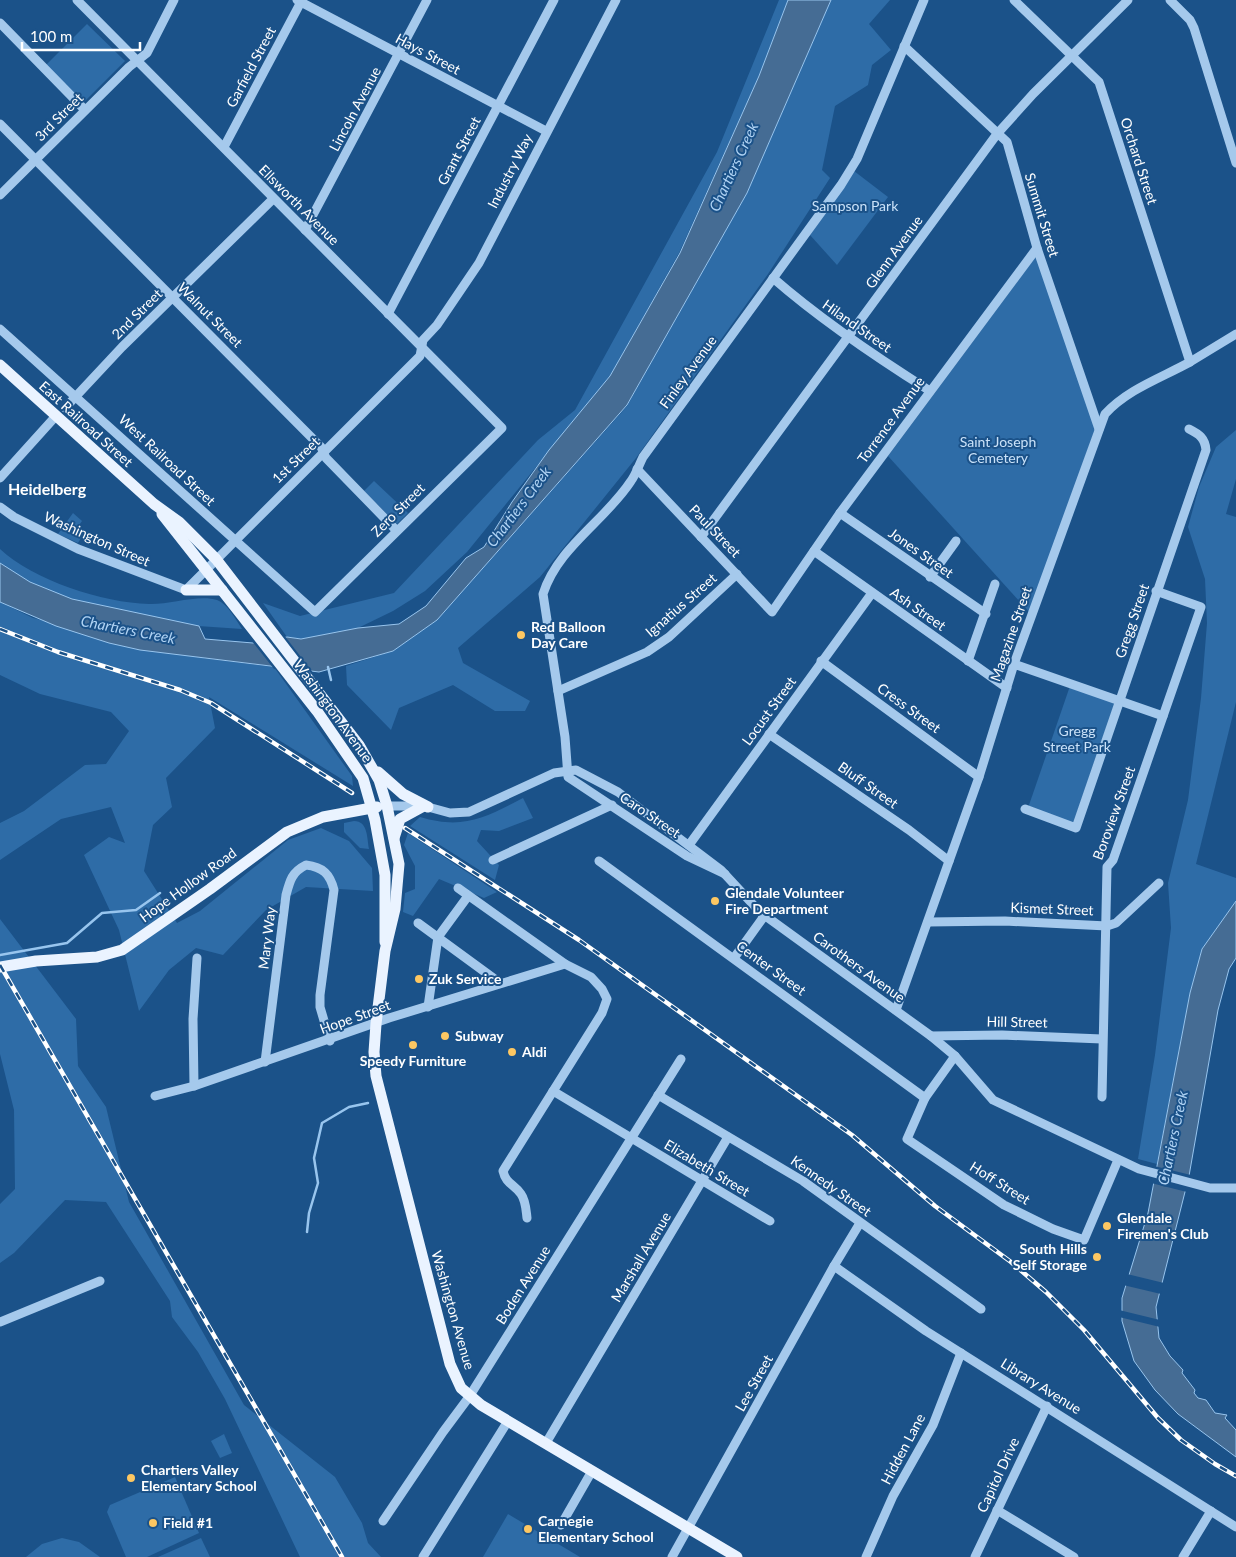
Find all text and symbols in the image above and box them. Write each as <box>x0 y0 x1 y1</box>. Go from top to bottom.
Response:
scale bar <box>22 20 140 52</box>
street label: Garfield Street <box>222 23 279 110</box>
text: 100 m <box>30 27 72 45</box>
street label: Hays Street <box>393 29 464 78</box>
street label: Lincoln Avenue <box>325 64 384 154</box>
street label: 3rd Street <box>31 89 86 144</box>
street label: Grant Street <box>433 114 484 188</box>
street label: Orchard Street <box>1117 115 1162 206</box>
water label: Chartiers Creek <box>705 118 762 214</box>
street label: Industry Way <box>483 130 536 211</box>
street label: Ellsworth Avenue <box>256 161 343 248</box>
street label: Summit Street <box>1022 171 1063 259</box>
park label: Sampson Park <box>812 197 899 214</box>
street label: Glenn Avenue <box>861 212 926 291</box>
street label: Walnut Street <box>174 279 246 351</box>
street label: 2nd Street <box>108 285 165 342</box>
street label: Hiland Street <box>820 296 895 356</box>
street label: Finley Avenue <box>655 332 720 411</box>
street label: Torrence Avenue <box>853 373 928 466</box>
street label: East Railroad Street <box>36 377 137 470</box>
street label: West Railroad Street <box>115 410 219 509</box>
street label: 1st Street <box>268 433 323 486</box>
park label: Saint Joseph Cemetery <box>960 433 1036 466</box>
water label: Chartiers Creek <box>482 462 555 550</box>
district label: Heidelberg <box>8 479 87 498</box>
street label: Zero Street <box>367 479 428 540</box>
street label: Paul Street <box>686 501 745 561</box>
street label: Washington Street <box>42 508 153 570</box>
street label: Jones Street <box>886 524 957 581</box>
street label: Ignatius Street <box>642 569 720 640</box>
street label: Gregg Street <box>1111 582 1152 660</box>
street label: Ash Street <box>887 583 949 634</box>
street label: Magazine Street <box>986 584 1035 684</box>
water label: Chartiers Creek <box>79 611 178 647</box>
place label: Red Balloon Day Care <box>531 618 606 651</box>
marker: Red Balloon Day Care <box>515 629 527 641</box>
street label: Washington Avenue <box>290 656 376 766</box>
street label: Locust Street <box>738 673 799 748</box>
street label: Cress Street <box>874 679 944 736</box>
park label: Gregg Street Park <box>1043 722 1112 755</box>
street label: Bluff Street <box>835 758 902 811</box>
street label: Boroview Street <box>1089 764 1138 862</box>
street label: Caro Street <box>617 788 684 841</box>
street label: Hope Hollow Road <box>136 844 239 925</box>
place label: Glendale Volunteer Fire Department <box>725 884 845 917</box>
marker: Glendale Volunteer Fire Department <box>709 895 721 907</box>
street label: Kismet Street <box>1010 899 1094 918</box>
street label: Mary Way <box>254 905 279 970</box>
street label: Carothers Avenue <box>810 927 909 1006</box>
street label: Center Street <box>733 937 809 999</box>
place label: Zuk Service <box>429 970 502 987</box>
marker: Zuk Service <box>413 973 425 985</box>
street label: Hope Street <box>317 996 393 1037</box>
street label: Hill Street <box>986 1012 1048 1031</box>
place label: Subway <box>455 1027 504 1044</box>
marker: Subway <box>439 1030 451 1042</box>
marker: Speedy Furniture <box>407 1039 419 1051</box>
place label: Aldi <box>521 1043 547 1060</box>
marker: Aldi <box>506 1046 518 1058</box>
place label: Speedy Furniture <box>360 1052 467 1069</box>
water label: Chartiers Creek <box>1153 1088 1191 1187</box>
street label: Elizabeth Street <box>662 1135 753 1200</box>
street label: Kennedy Street <box>788 1152 875 1220</box>
street label: Hoff Street <box>967 1157 1034 1208</box>
street label: Marshall Avenue <box>607 1209 674 1305</box>
place label: Glendale Firemen's Club <box>1117 1209 1209 1242</box>
marker: Glendale Firemen's Club <box>1101 1220 1113 1232</box>
place label: South Hills Self Storage <box>1013 1240 1088 1273</box>
street label: Boden Avenue <box>492 1242 553 1327</box>
street label: Washington Avenue <box>428 1248 479 1371</box>
marker: South Hills Self Storage <box>1091 1251 1103 1263</box>
street label: Lee Street <box>731 1352 776 1414</box>
street label: Library Avenue <box>998 1354 1085 1417</box>
street label: Hidden Lane <box>877 1410 928 1487</box>
street label: Capitol Drive <box>973 1435 1022 1515</box>
place label: Chartiers Valley Elementary School <box>141 1461 257 1494</box>
marker: Chartiers Valley Elementary School <box>125 1472 137 1484</box>
place label: Carnegie Elementary School <box>538 1512 654 1545</box>
place label: Field #1 <box>163 1514 213 1531</box>
marker: Field #1 <box>147 1517 159 1529</box>
marker: Carnegie Elementary School <box>522 1523 534 1535</box>

